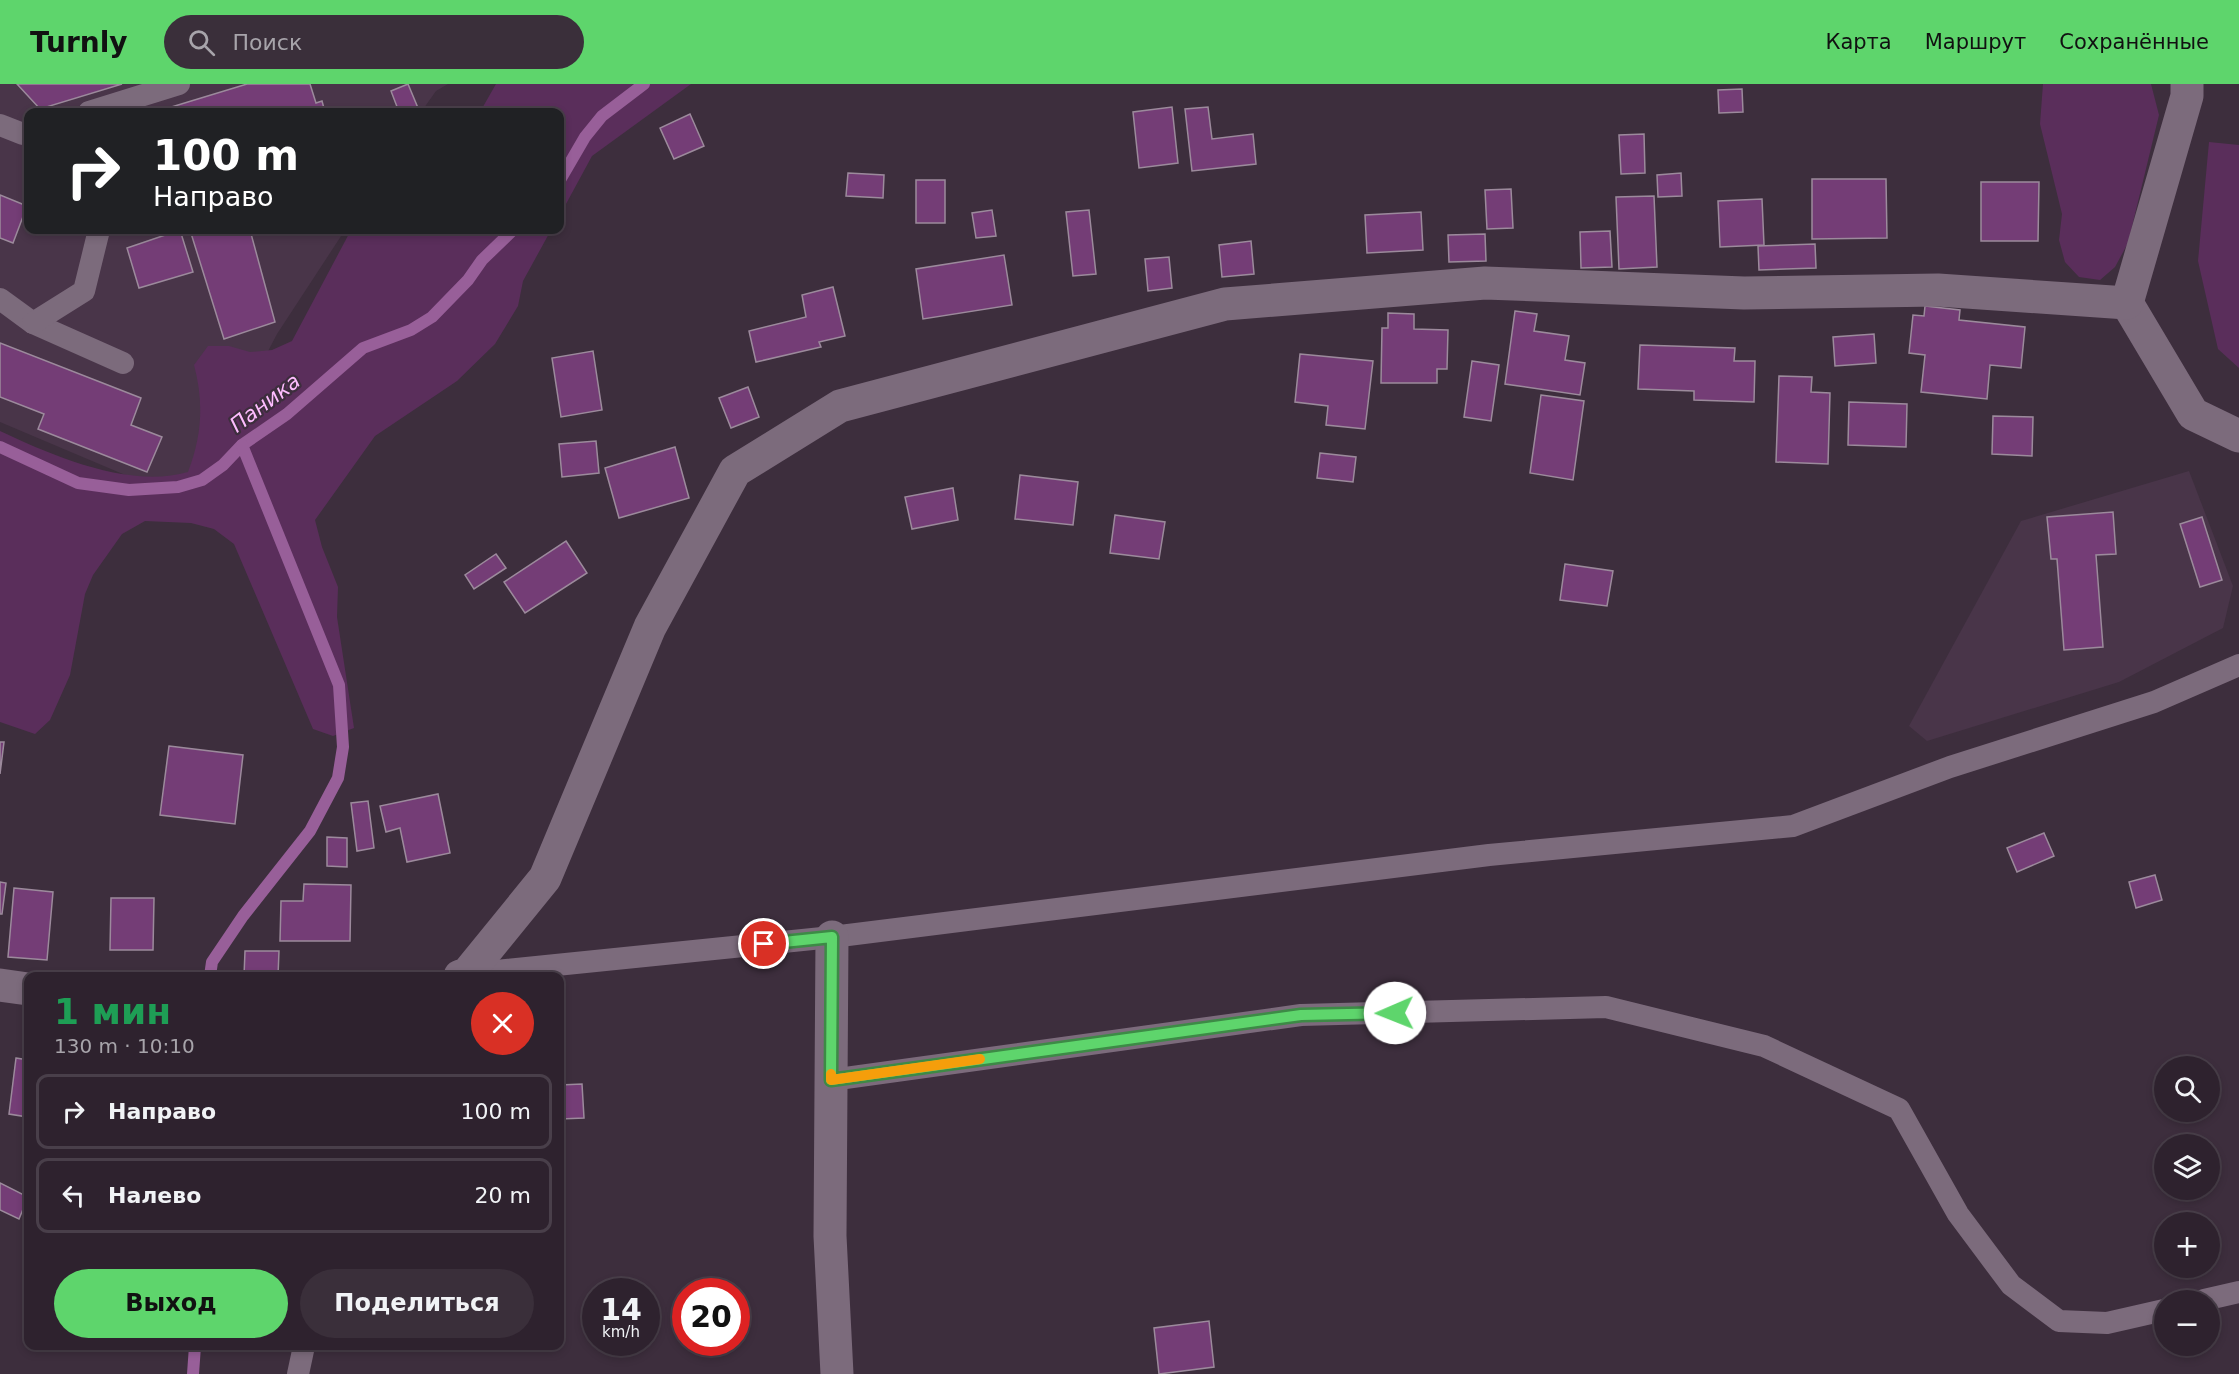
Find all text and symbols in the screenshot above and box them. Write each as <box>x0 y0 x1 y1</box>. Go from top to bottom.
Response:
search box <box>164 15 584 69</box>
text: Turnly <box>30 26 128 59</box>
icon: search <box>185 26 218 59</box>
text: Поиск <box>233 30 302 55</box>
text: Карта <box>1826 30 1892 54</box>
text: Маршрут <box>1925 30 2026 54</box>
text: Сохранённые <box>2059 30 2209 54</box>
text: 100 m <box>153 131 299 180</box>
icon: right <box>54 132 132 210</box>
text: Направо <box>153 181 274 212</box>
water label: Паника <box>225 369 305 437</box>
pin <box>738 918 789 969</box>
icon: arrive <box>747 927 780 960</box>
position arrow <box>1363 981 1427 1045</box>
text: 1 мин <box>54 991 171 1032</box>
button: close <box>471 992 534 1055</box>
text: 130 m · 10:10 <box>54 1034 195 1058</box>
map controls <box>2154 1056 2220 1356</box>
button: search <box>2154 1056 2220 1122</box>
icon: right <box>57 1095 90 1128</box>
text: Направо <box>108 1099 216 1124</box>
text: 100 m <box>461 1099 531 1124</box>
button: layers <box>2154 1134 2220 1200</box>
icon: left <box>57 1179 90 1212</box>
text: Налево <box>108 1183 201 1208</box>
text: 20 m <box>475 1183 531 1208</box>
button: + <box>2154 1212 2220 1278</box>
button: Выход <box>54 1269 288 1338</box>
button: Поделиться <box>300 1269 534 1338</box>
speed limit sign: 20 <box>672 1278 750 1356</box>
button: − <box>2154 1290 2220 1356</box>
text: 14 <box>600 1292 642 1327</box>
text: km/h <box>602 1323 640 1341</box>

